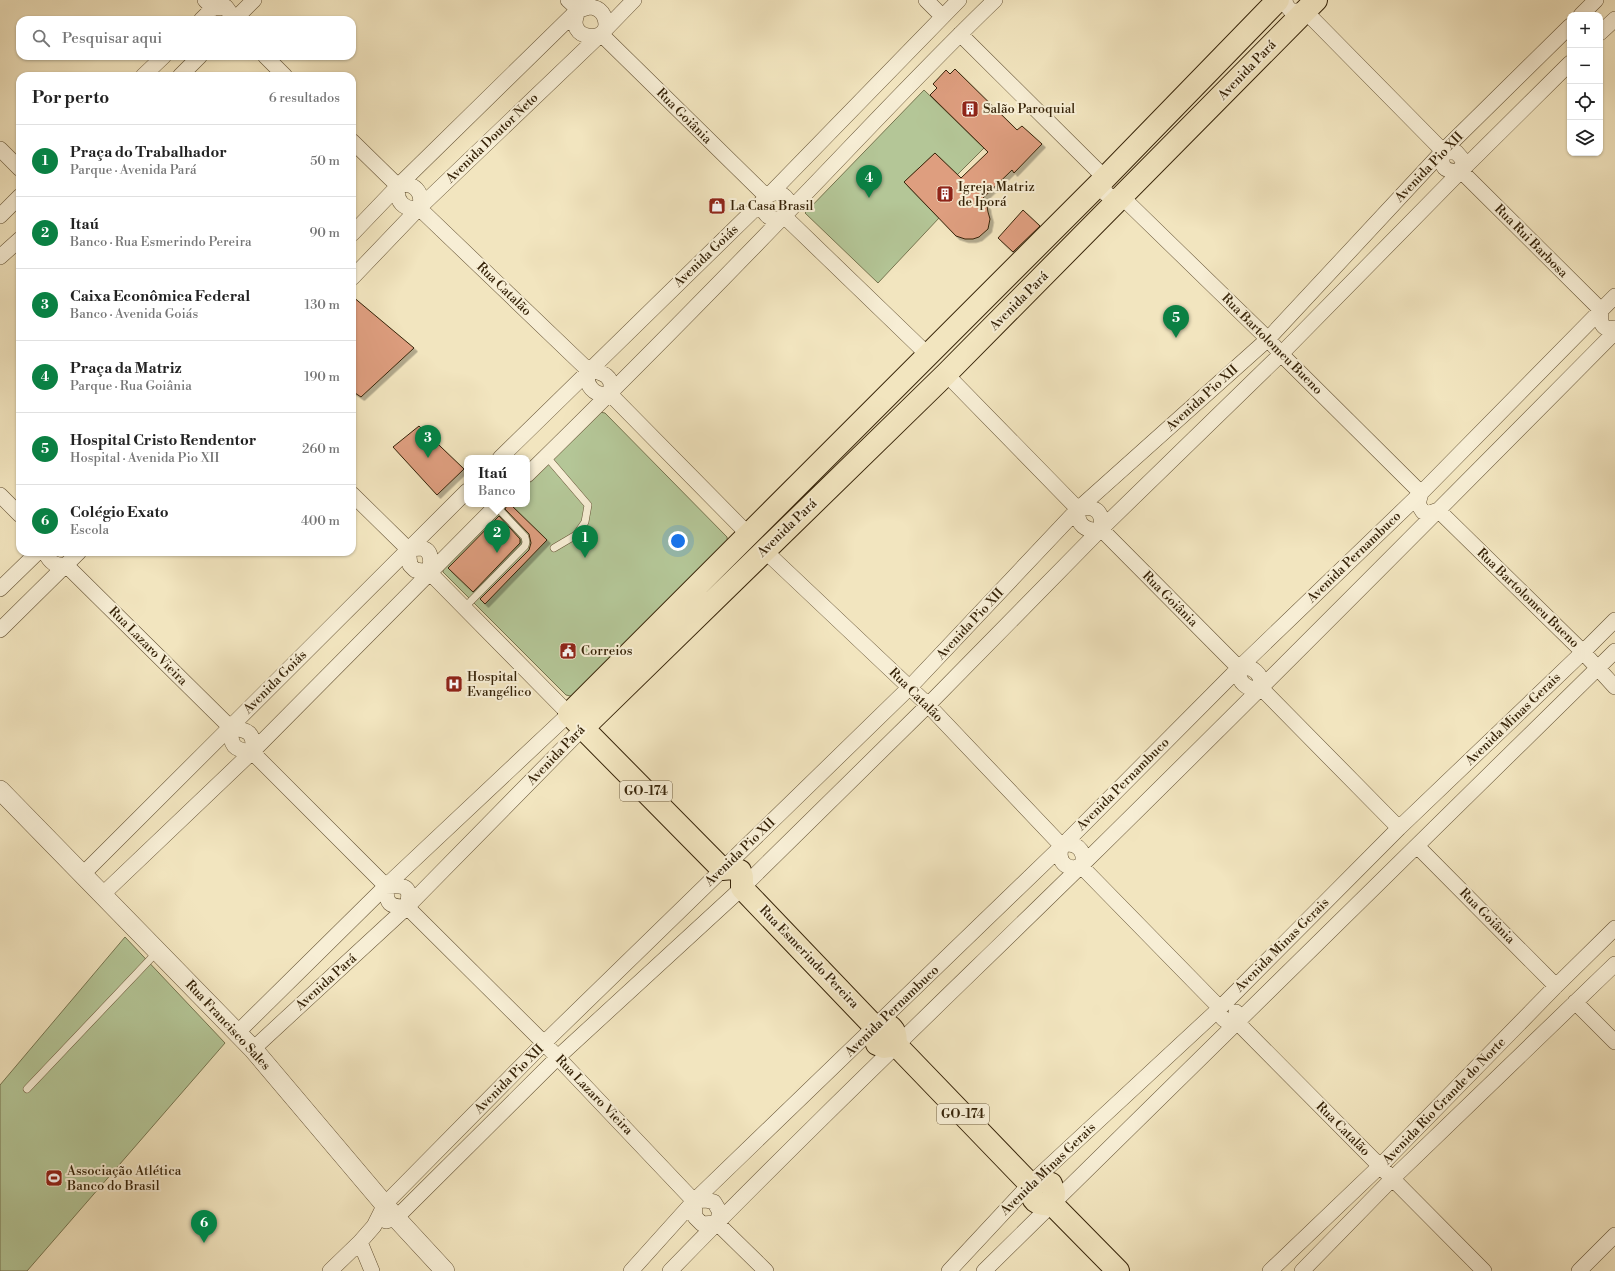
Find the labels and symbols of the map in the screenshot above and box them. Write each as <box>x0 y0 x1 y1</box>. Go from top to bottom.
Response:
street label: Avenida Pará <box>1214 37 1280 104</box>
street label: Rua Goiânia <box>653 85 715 147</box>
street label: Avenida Doutor Neto <box>442 90 542 187</box>
building icon: Salão Paroquial <box>960 99 980 119</box>
place label: Salão Paroquial <box>983 101 1075 117</box>
street label: Avenida Pio XII <box>1391 128 1467 206</box>
pin: 4 <box>856 165 882 198</box>
place label: Igreja Matriz de Iporá <box>958 179 1035 210</box>
building icon: Igreja Matriz de Iporá <box>935 184 955 204</box>
shop icon: La Casa Brasil <box>707 196 727 216</box>
place label: La Casa Brasil <box>730 198 814 214</box>
street label: Rua Rui Barbosa <box>1491 201 1571 281</box>
street label: Avenida Goiás <box>670 221 742 291</box>
street label: Rua Catalão <box>473 259 535 319</box>
street label: Avenida Pará <box>986 268 1052 334</box>
street label: Rua Bartolomeu Bueno <box>1218 290 1326 398</box>
pin: 5 <box>1163 305 1189 338</box>
street label: Avenida Pio XII <box>1162 361 1241 435</box>
pin: 3 <box>415 425 441 458</box>
street label: Avenida Pará <box>753 495 820 561</box>
street label: Avenida Pernambuco <box>1303 508 1404 607</box>
pin: 2 <box>484 520 510 553</box>
pin: 1 <box>572 525 598 558</box>
your location <box>668 531 688 551</box>
street label: Rua Bartolomeu Bueno <box>1473 545 1583 651</box>
street label: Rua Goiânia <box>1139 568 1201 630</box>
street label: Avenida Pio XII <box>932 585 1007 664</box>
street label: Rua Lazaro Vieira <box>105 603 191 689</box>
public building icon: Correios <box>558 641 578 661</box>
place label: Correios <box>581 643 633 659</box>
street label: Avenida Goiás <box>239 647 310 718</box>
street label: Rua Catalão <box>885 664 947 726</box>
place label: Hospital Evangélico <box>467 669 531 700</box>
street label: Avenida Minas Gerais <box>1461 669 1564 769</box>
hospital icon: Hospital Evangélico <box>444 674 464 694</box>
street label: Avenida Pará <box>523 722 589 789</box>
street label: Avenida Pernambuco <box>1073 734 1173 834</box>
road number: GO-174 <box>620 781 672 801</box>
street label: Avenida Pio XII <box>701 814 779 890</box>
street label: Rua Goiânia <box>1456 885 1518 947</box>
street label: Avenida Minas Gerais <box>1231 894 1333 996</box>
street label: Rua Esmerindo Pereira <box>756 902 863 1012</box>
street label: Avenida Pará <box>291 950 360 1014</box>
street label: Avenida Pernambuco <box>841 962 942 1061</box>
street label: Rua Francisco Sales <box>182 977 274 1074</box>
street label: Avenida Rio Grande do Norte <box>1378 1034 1509 1169</box>
street label: Avenida Pio XII <box>470 1041 547 1118</box>
street label: Rua Lazaro Vieira <box>552 1052 636 1139</box>
street label: Rua Catalão <box>1312 1098 1374 1160</box>
road number: GO-174 <box>937 1104 989 1124</box>
street label: Avenida Minas Gerais <box>996 1119 1099 1219</box>
place label: Associação Atlética Banco do Brasil <box>66 1163 182 1194</box>
sports icon: Associação Atlética Banco do Brasil <box>44 1168 64 1188</box>
pin: 6 <box>191 1210 217 1243</box>

